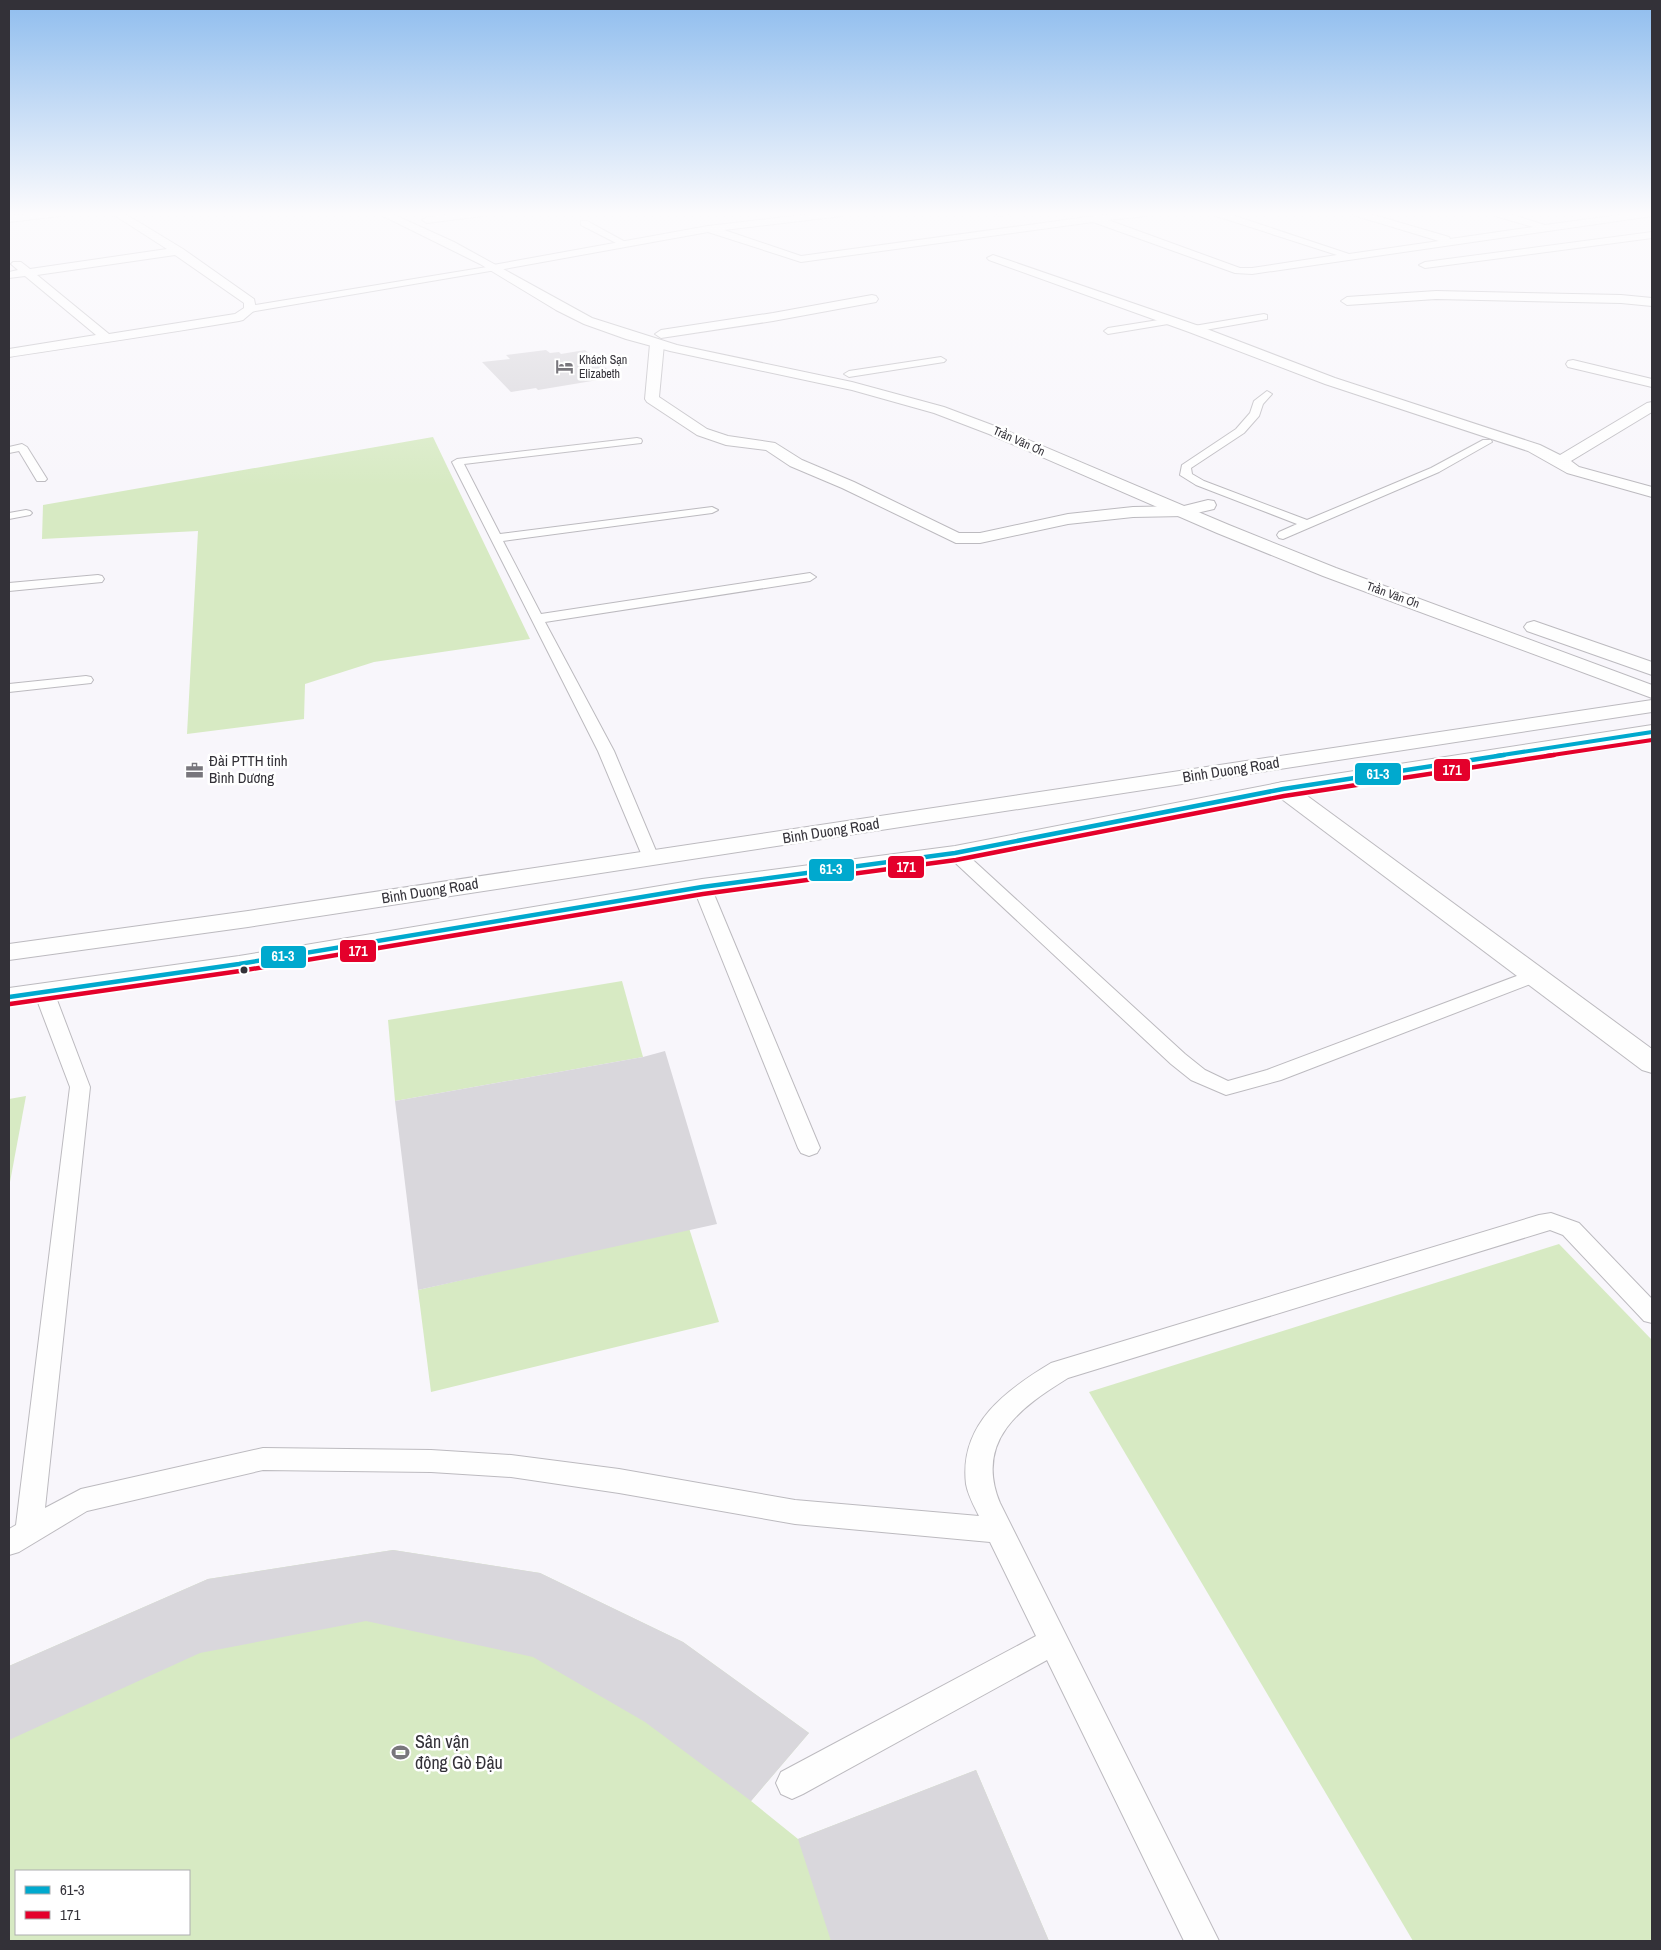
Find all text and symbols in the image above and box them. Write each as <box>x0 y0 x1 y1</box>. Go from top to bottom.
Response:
place label: Khách Sạn Elizabeth <box>579 352 627 382</box>
hotel icon: Khách Sạn Elizabeth <box>555 357 575 377</box>
street label: Trần Văn Ơn <box>991 422 1047 460</box>
street label: Trần Văn Ơn <box>1364 578 1422 612</box>
place label: Đài PTTH tỉnh Bình Dương <box>209 750 288 788</box>
street label: Binh Duong Road <box>1181 751 1281 788</box>
line badge: 171 <box>1433 758 1471 782</box>
office icon: Đài PTTH tỉnh Bình Dương <box>185 760 205 780</box>
text: 171 <box>1442 761 1462 779</box>
line badge: 61-3 <box>1354 762 1402 786</box>
text: 61-3 <box>1367 765 1389 783</box>
street label: Binh Duong Road <box>781 812 881 849</box>
line badge: 171 <box>887 855 925 879</box>
line badge: 61-3 <box>808 858 855 882</box>
text: 171 <box>896 858 916 876</box>
text: 61-3 <box>820 860 842 878</box>
street label: Binh Duong Road <box>380 872 480 909</box>
line badge: 171 <box>339 939 377 963</box>
text: 171 <box>348 942 368 960</box>
line badge: 61-3 <box>260 945 307 969</box>
text: 61-3 <box>272 947 294 965</box>
unlabelled marker <box>239 965 249 975</box>
place label: Sân vận động Gò Đậu <box>415 1729 503 1775</box>
sports icon: Sân vận động Gò Đậu <box>391 1742 411 1762</box>
legend <box>15 1870 190 1935</box>
text: 61-3 <box>60 1879 85 1900</box>
text: 171 <box>60 1904 81 1925</box>

